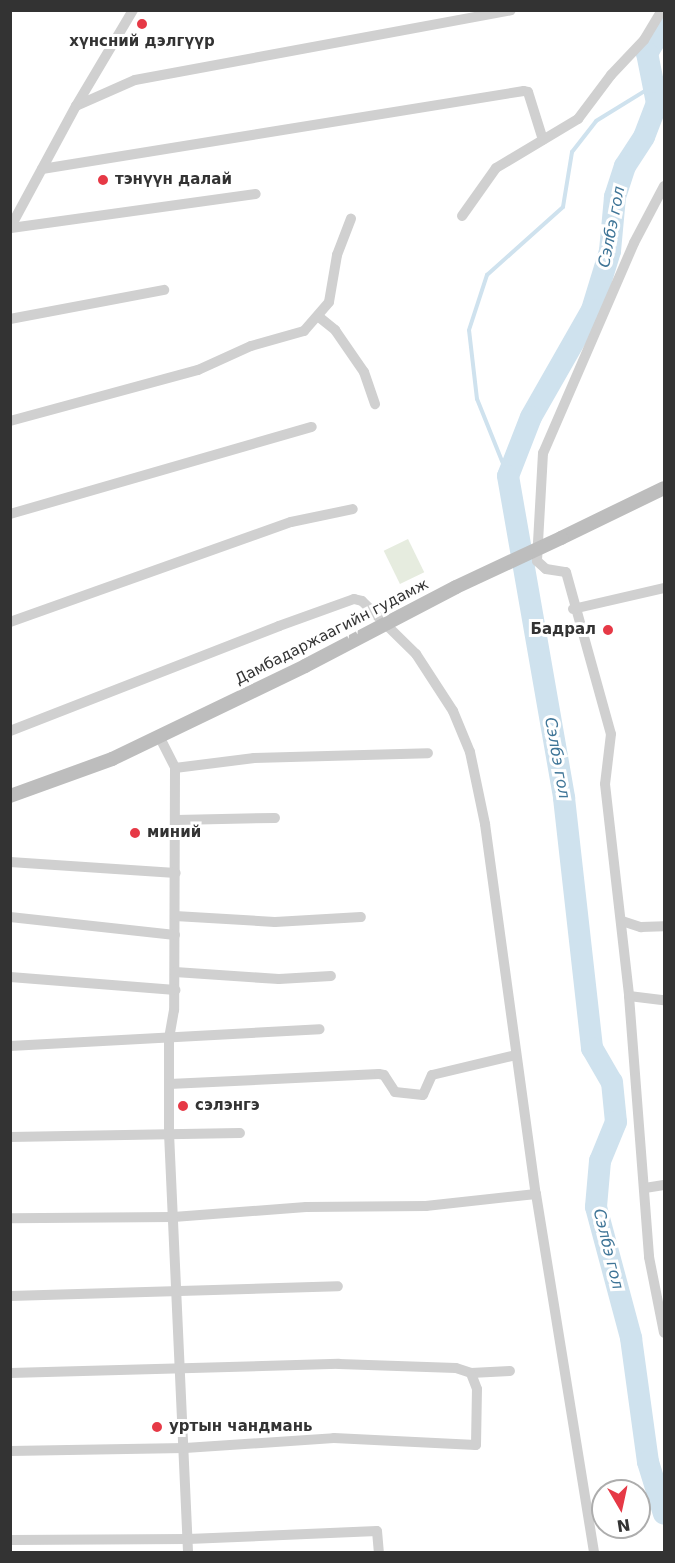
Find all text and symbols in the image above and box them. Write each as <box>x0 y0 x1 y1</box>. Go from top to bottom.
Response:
marker: хүнсний дэлгүүр <box>135 17 149 31</box>
place label: хүнсний дэлгүүр <box>69 33 215 51</box>
place label: тэнүүн далай <box>115 171 232 189</box>
marker: тэнүүн далай <box>96 173 110 187</box>
water label: Сэлбэ гол <box>595 185 629 269</box>
street label: Дамбадаржаагийн гудамж <box>232 575 432 689</box>
place label: Бадрал <box>530 621 596 639</box>
marker: Бадрал <box>601 623 615 637</box>
water label: Сэлбэ гол <box>540 716 574 800</box>
place label: миний <box>147 824 201 842</box>
marker: миний <box>128 826 142 840</box>
place label: сэлэнгэ <box>195 1097 260 1115</box>
marker: сэлэнгэ <box>176 1099 190 1113</box>
water label: Сэлбэ гол <box>589 1207 627 1291</box>
place label: уртын чандмань <box>169 1418 312 1436</box>
marker: уртын чандмань <box>150 1420 164 1434</box>
north arrow <box>591 1479 651 1539</box>
text: N <box>615 1515 632 1536</box>

